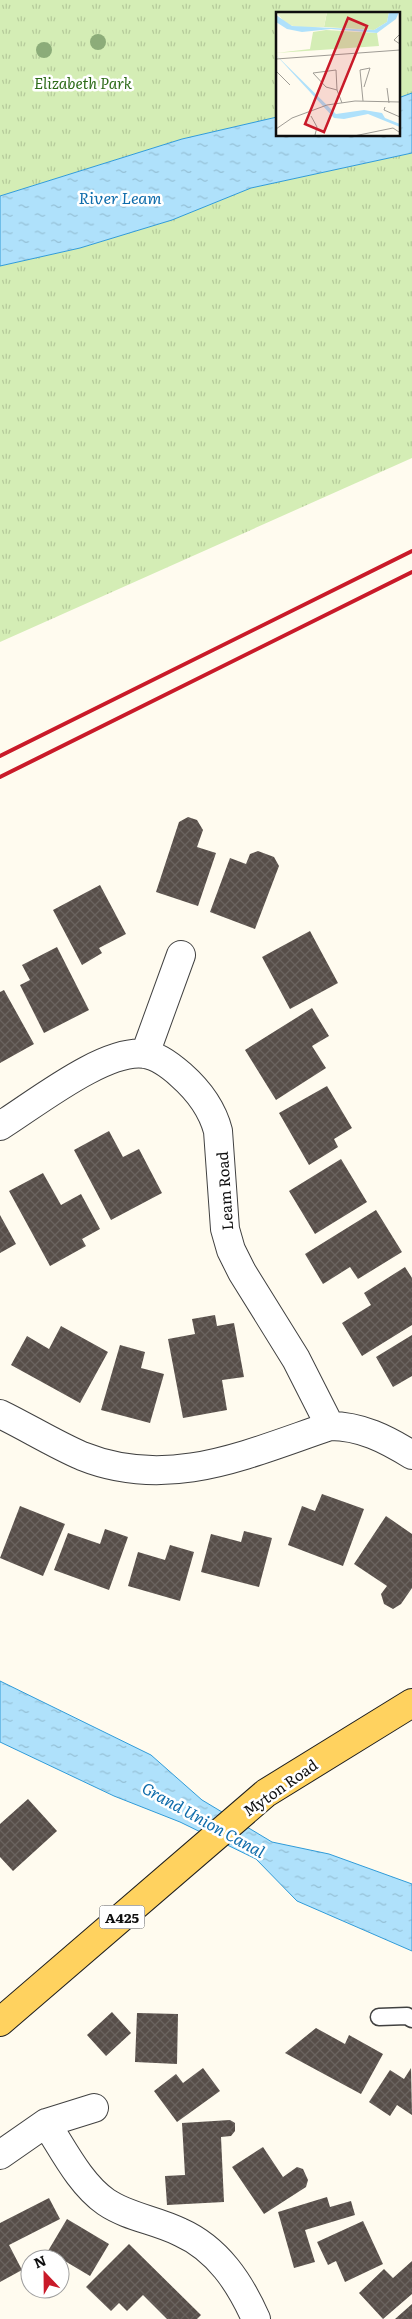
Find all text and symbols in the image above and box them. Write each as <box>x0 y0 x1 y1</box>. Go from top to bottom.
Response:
inset map <box>276 12 400 136</box>
park label: Elizabeth Park <box>34 71 133 94</box>
water label: River Leam <box>79 185 161 209</box>
street label: Leam Road <box>210 1151 238 1231</box>
street label: Myton Road <box>238 1753 322 1821</box>
water label: Grand Union Canal <box>138 1775 270 1863</box>
road number: A425 <box>100 1905 144 1928</box>
north arrow <box>20 2249 70 2299</box>
text: N <box>31 2249 49 2272</box>

